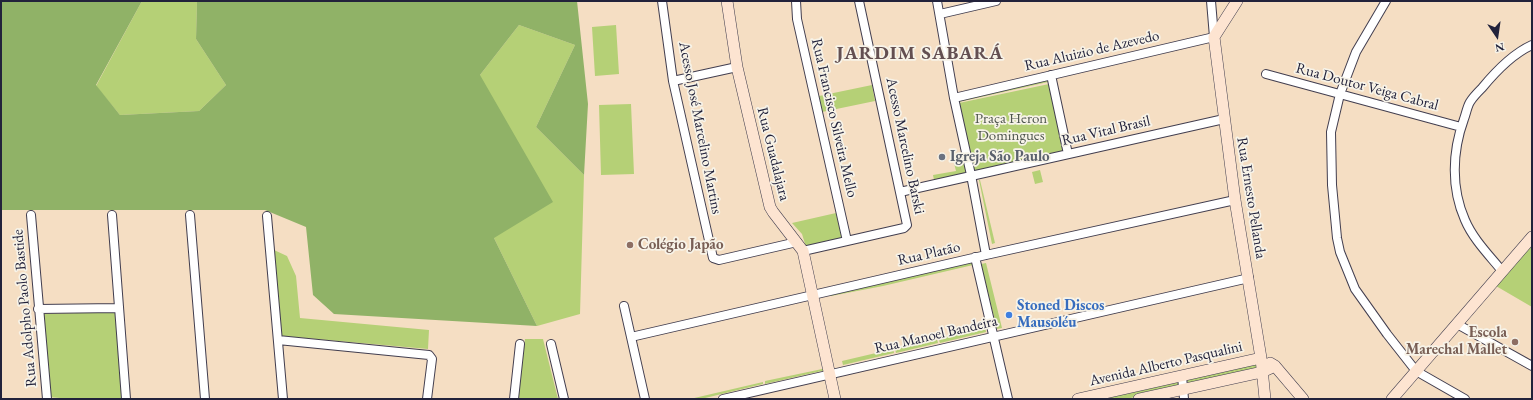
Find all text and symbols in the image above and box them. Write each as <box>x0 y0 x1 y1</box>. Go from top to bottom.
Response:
north arrow <box>1477 16 1517 56</box>
street label: Rua Aluizio de Azevedo <box>1023 27 1161 75</box>
street label: Rua Francisco Silveira Mello <box>807 37 861 199</box>
street label: Acesso José Marcelino Martins <box>674 40 726 216</box>
text: N <box>1494 40 1506 56</box>
district label: JARDIM SABARÁ <box>836 43 1004 65</box>
street label: Rua Doutor Veiga Cabral <box>1294 59 1440 115</box>
street label: Acesso Marcelino Barski <box>882 76 928 216</box>
street label: Rua Guadalajara <box>753 105 793 203</box>
park label: Praça Heron Domingues <box>975 110 1047 145</box>
street label: Rua Vital Brasil <box>1060 112 1152 150</box>
street label: Rua Ernesto Pellanda <box>1233 136 1269 260</box>
place label: Igreja São Paulo <box>950 148 1050 166</box>
marker: Igreja São Paulo <box>937 152 947 162</box>
street label: Rua Adolpho Paolo Bastide <box>9 228 41 388</box>
place label: Colégio Japão <box>638 236 723 254</box>
street label: Rua Platão <box>896 238 962 270</box>
marker: Colégio Japão <box>625 240 635 250</box>
place label: Stoned Discos Mausoléu <box>1017 297 1105 332</box>
marker: Stoned Discos Mausoléu <box>1004 310 1014 320</box>
street label: Rua Manoel Bandeira <box>873 312 999 358</box>
place label: Escola Marechal Mallet <box>1406 324 1507 359</box>
marker: Escola Marechal Mallet <box>1510 337 1520 347</box>
street label: Avenida Alberto Pasqualini <box>1088 338 1244 390</box>

